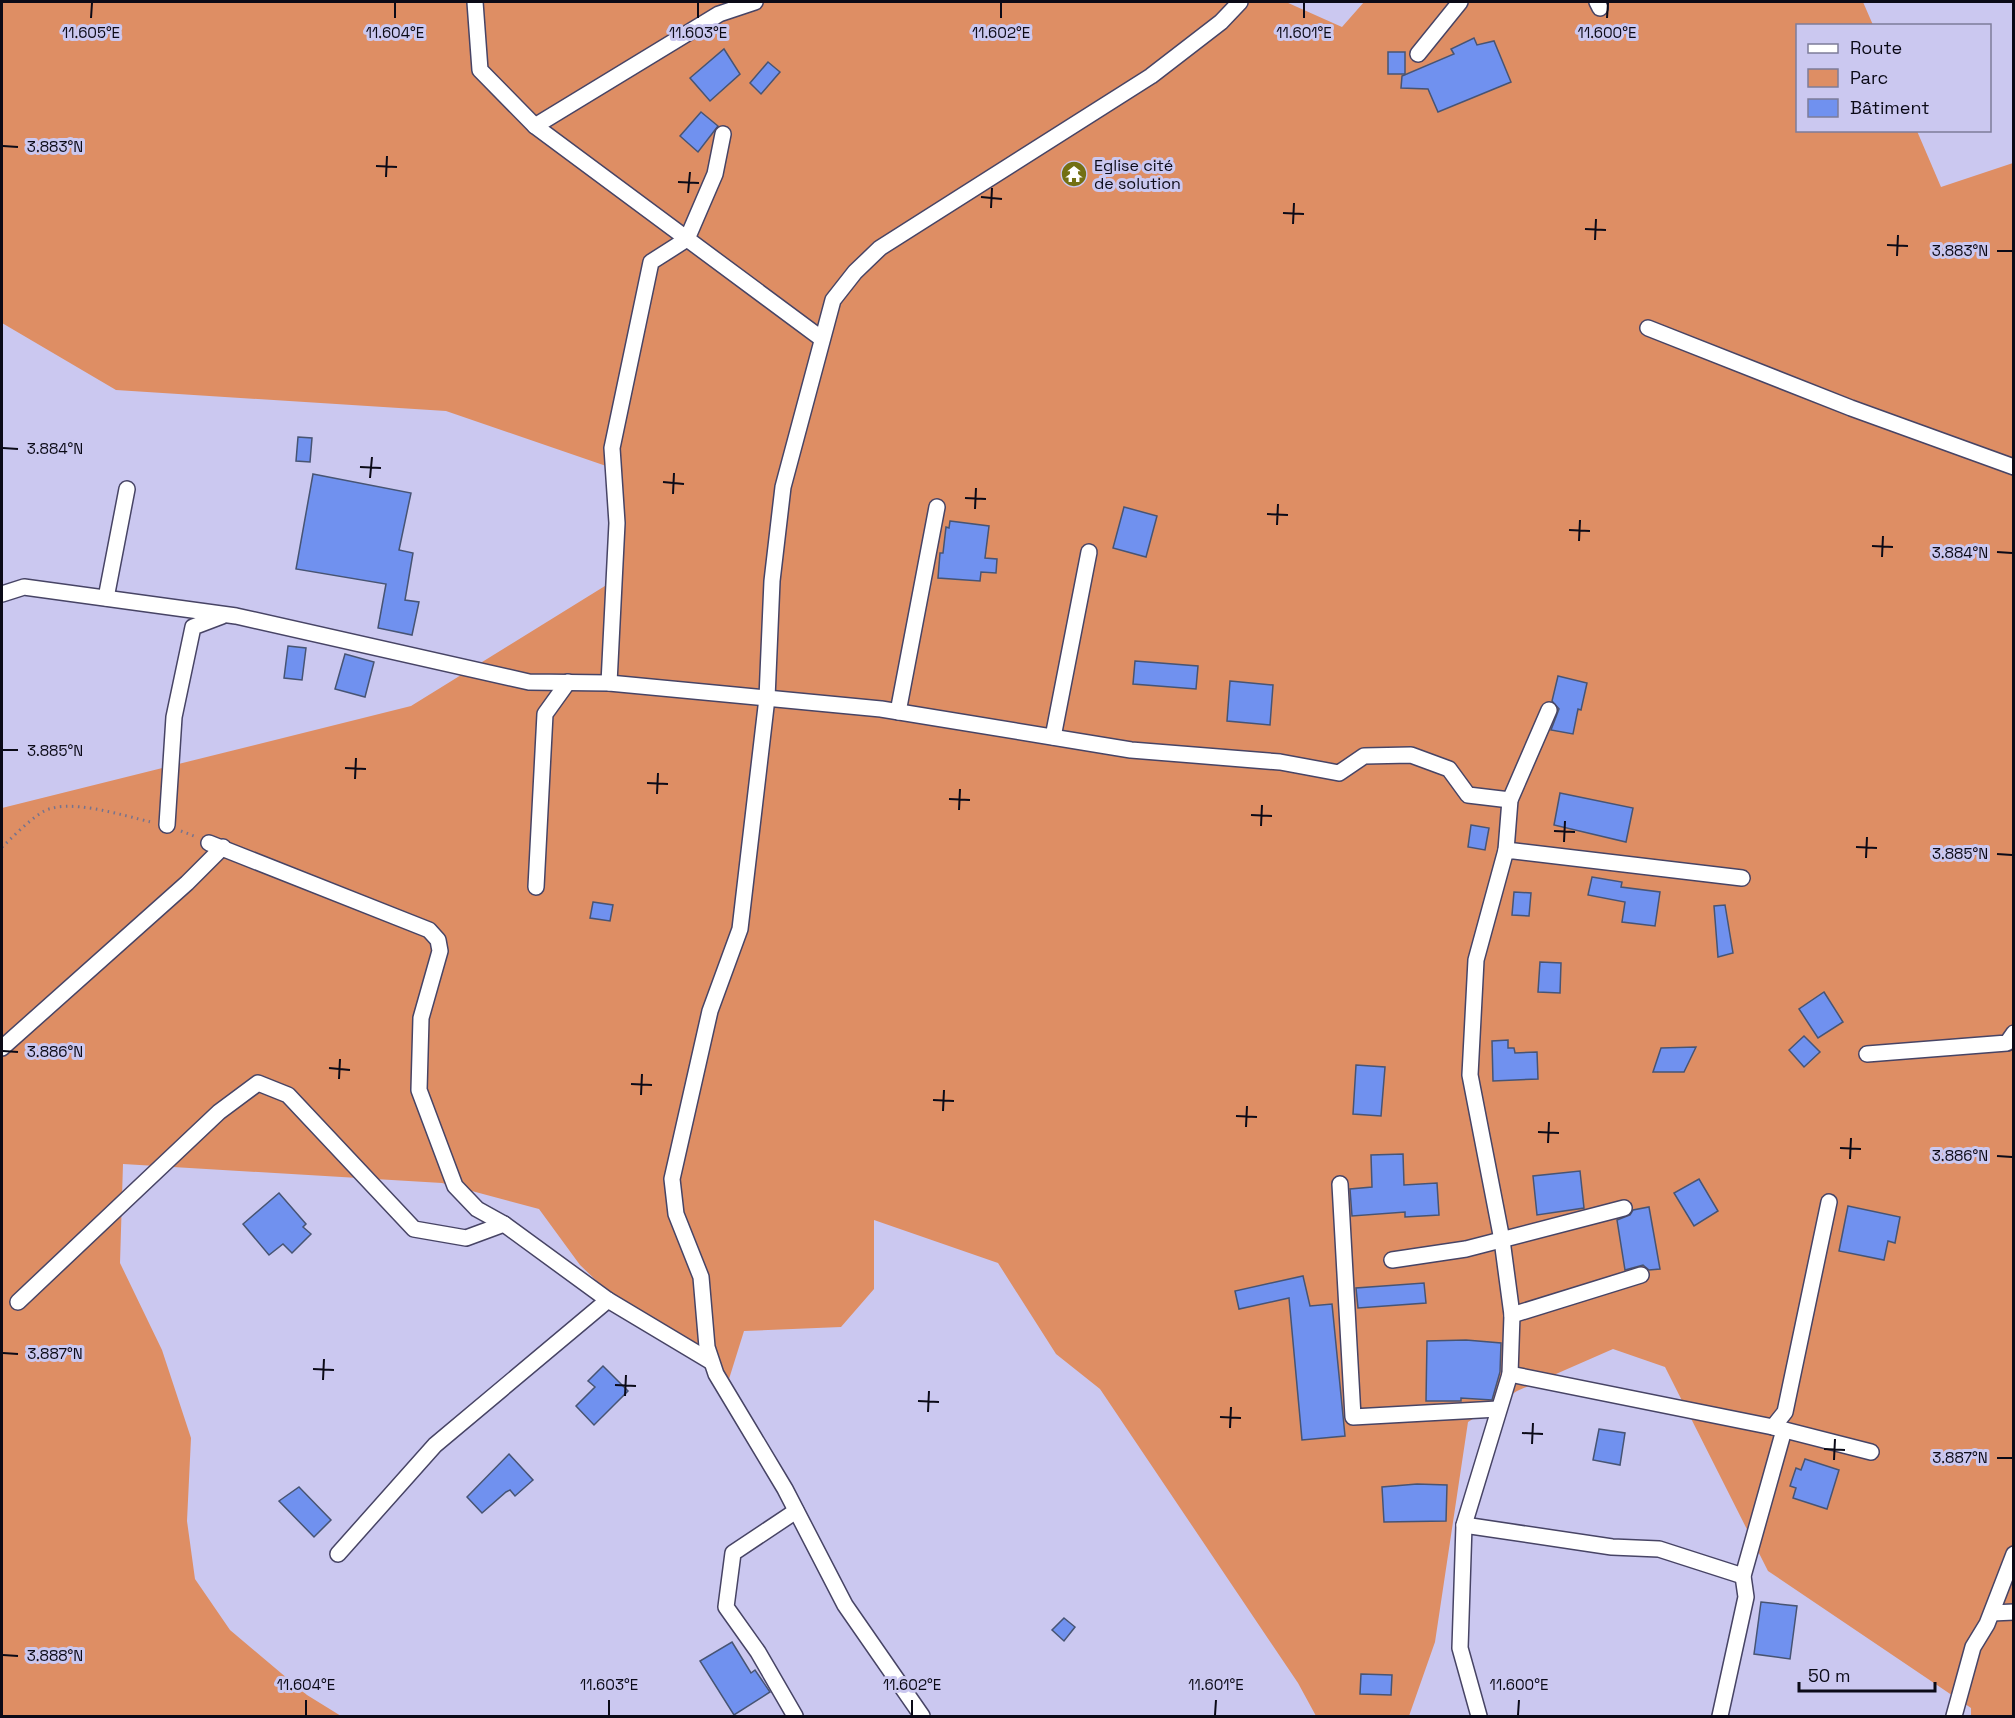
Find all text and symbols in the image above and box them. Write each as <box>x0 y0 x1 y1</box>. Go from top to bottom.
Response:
text: 11.605°E <box>62 23 120 42</box>
text: 11.604°E <box>366 23 424 42</box>
text: 11.603°E <box>669 23 727 42</box>
text: 11.602°E <box>972 23 1030 42</box>
text: 11.601°E <box>1276 23 1332 42</box>
text: 11.600°E <box>1578 23 1636 42</box>
legend <box>1796 24 1991 132</box>
text: Route <box>1850 36 1902 59</box>
text: Parc <box>1850 66 1888 89</box>
text: Bâtiment <box>1850 96 1930 119</box>
text: 3.883°N <box>27 137 83 156</box>
place label: Eglise cité de solution <box>1094 155 1181 194</box>
temple icon: Eglise cité de solution <box>1059 159 1089 189</box>
text: 3.883°N <box>1932 241 1988 260</box>
text: 3.884°N <box>27 439 83 458</box>
text: 3.884°N <box>1932 543 1988 562</box>
text: 3.885°N <box>27 741 83 760</box>
text: 3.885°N <box>1932 844 1988 863</box>
text: 3.886°N <box>27 1042 83 1061</box>
text: 3.886°N <box>1932 1146 1988 1165</box>
text: 3.887°N <box>27 1344 83 1363</box>
text: 3.887°N <box>1932 1448 1988 1467</box>
text: 3.888°N <box>27 1646 83 1665</box>
scale bar <box>1799 1655 1936 1693</box>
text: 50 m <box>1808 1664 1850 1687</box>
text: 11.604°E <box>277 1675 335 1694</box>
text: 11.603°E <box>580 1675 638 1694</box>
text: 11.602°E <box>883 1675 941 1694</box>
text: 11.601°E <box>1188 1675 1244 1694</box>
text: 11.600°E <box>1490 1675 1548 1694</box>

